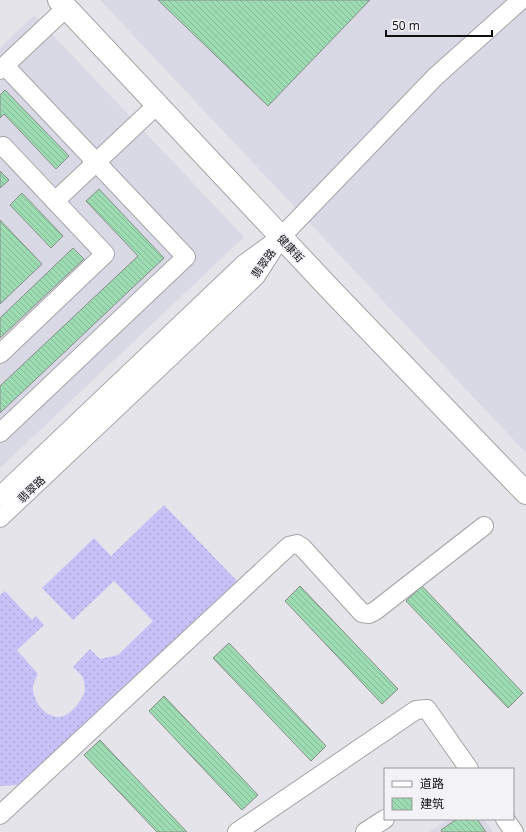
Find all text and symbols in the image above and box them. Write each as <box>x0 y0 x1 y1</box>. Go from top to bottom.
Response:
scale bar <box>386 12 492 38</box>
text: 50 m <box>392 17 420 34</box>
street label: 健康街 <box>274 231 308 265</box>
street label: 翡翠路 <box>247 245 279 281</box>
street label: 翡翠路 <box>14 472 48 506</box>
legend <box>384 768 514 820</box>
text: 道路 <box>420 775 444 792</box>
text: 建筑 <box>420 795 444 812</box>

